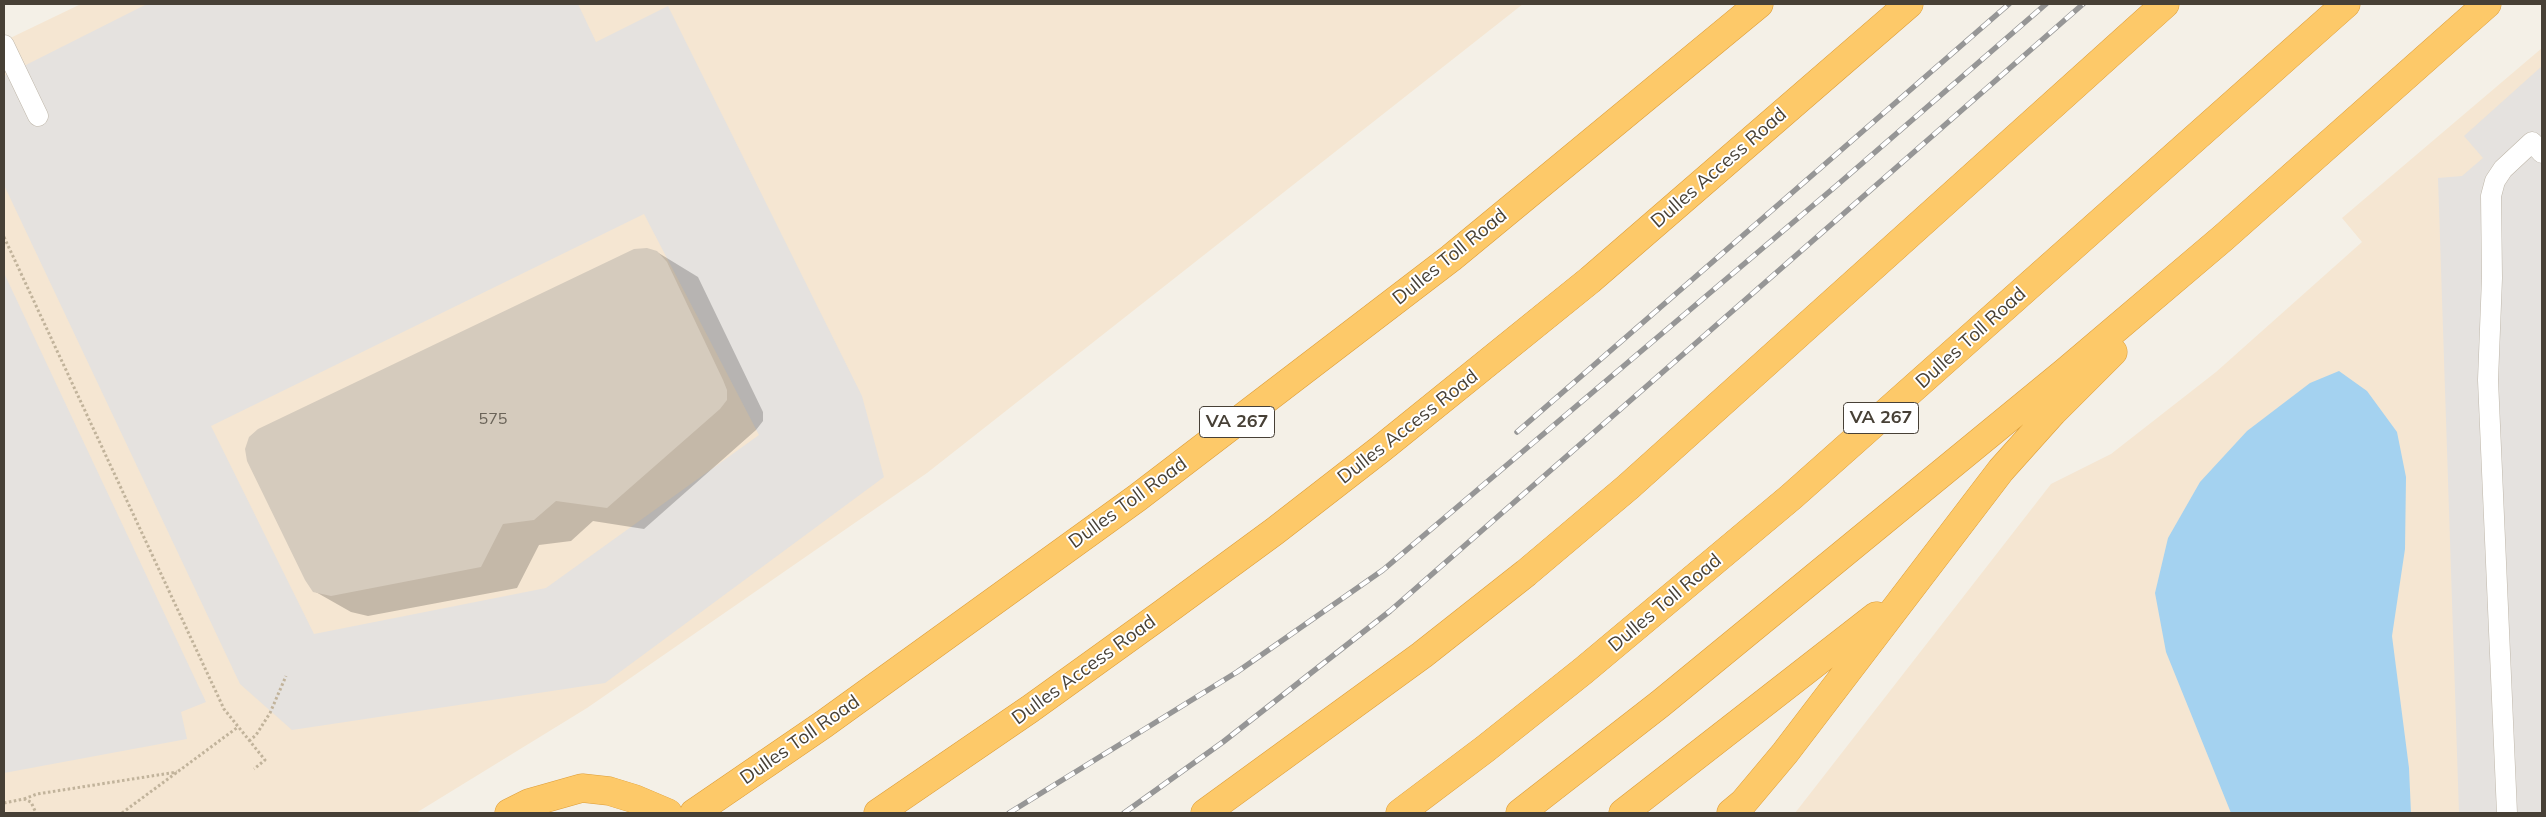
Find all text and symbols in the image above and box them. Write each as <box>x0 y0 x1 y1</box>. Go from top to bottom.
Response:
street label: Dulles Access Road <box>1647 103 1791 233</box>
street label: Dulles Toll Road <box>1388 204 1512 310</box>
street label: Dulles Toll Road <box>1911 283 2031 393</box>
street label: Dulles Access Road <box>1333 365 1483 489</box>
road number: VA 267 <box>1844 402 1918 433</box>
road number: VA 267 <box>1200 407 1274 438</box>
house number: 575 <box>479 409 507 429</box>
street label: Dulles Toll Road <box>1065 453 1191 553</box>
street label: Dulles Toll Road <box>1604 549 1726 657</box>
street label: Dulles Access Road <box>1008 610 1160 730</box>
street label: Dulles Toll Road <box>736 690 864 790</box>

